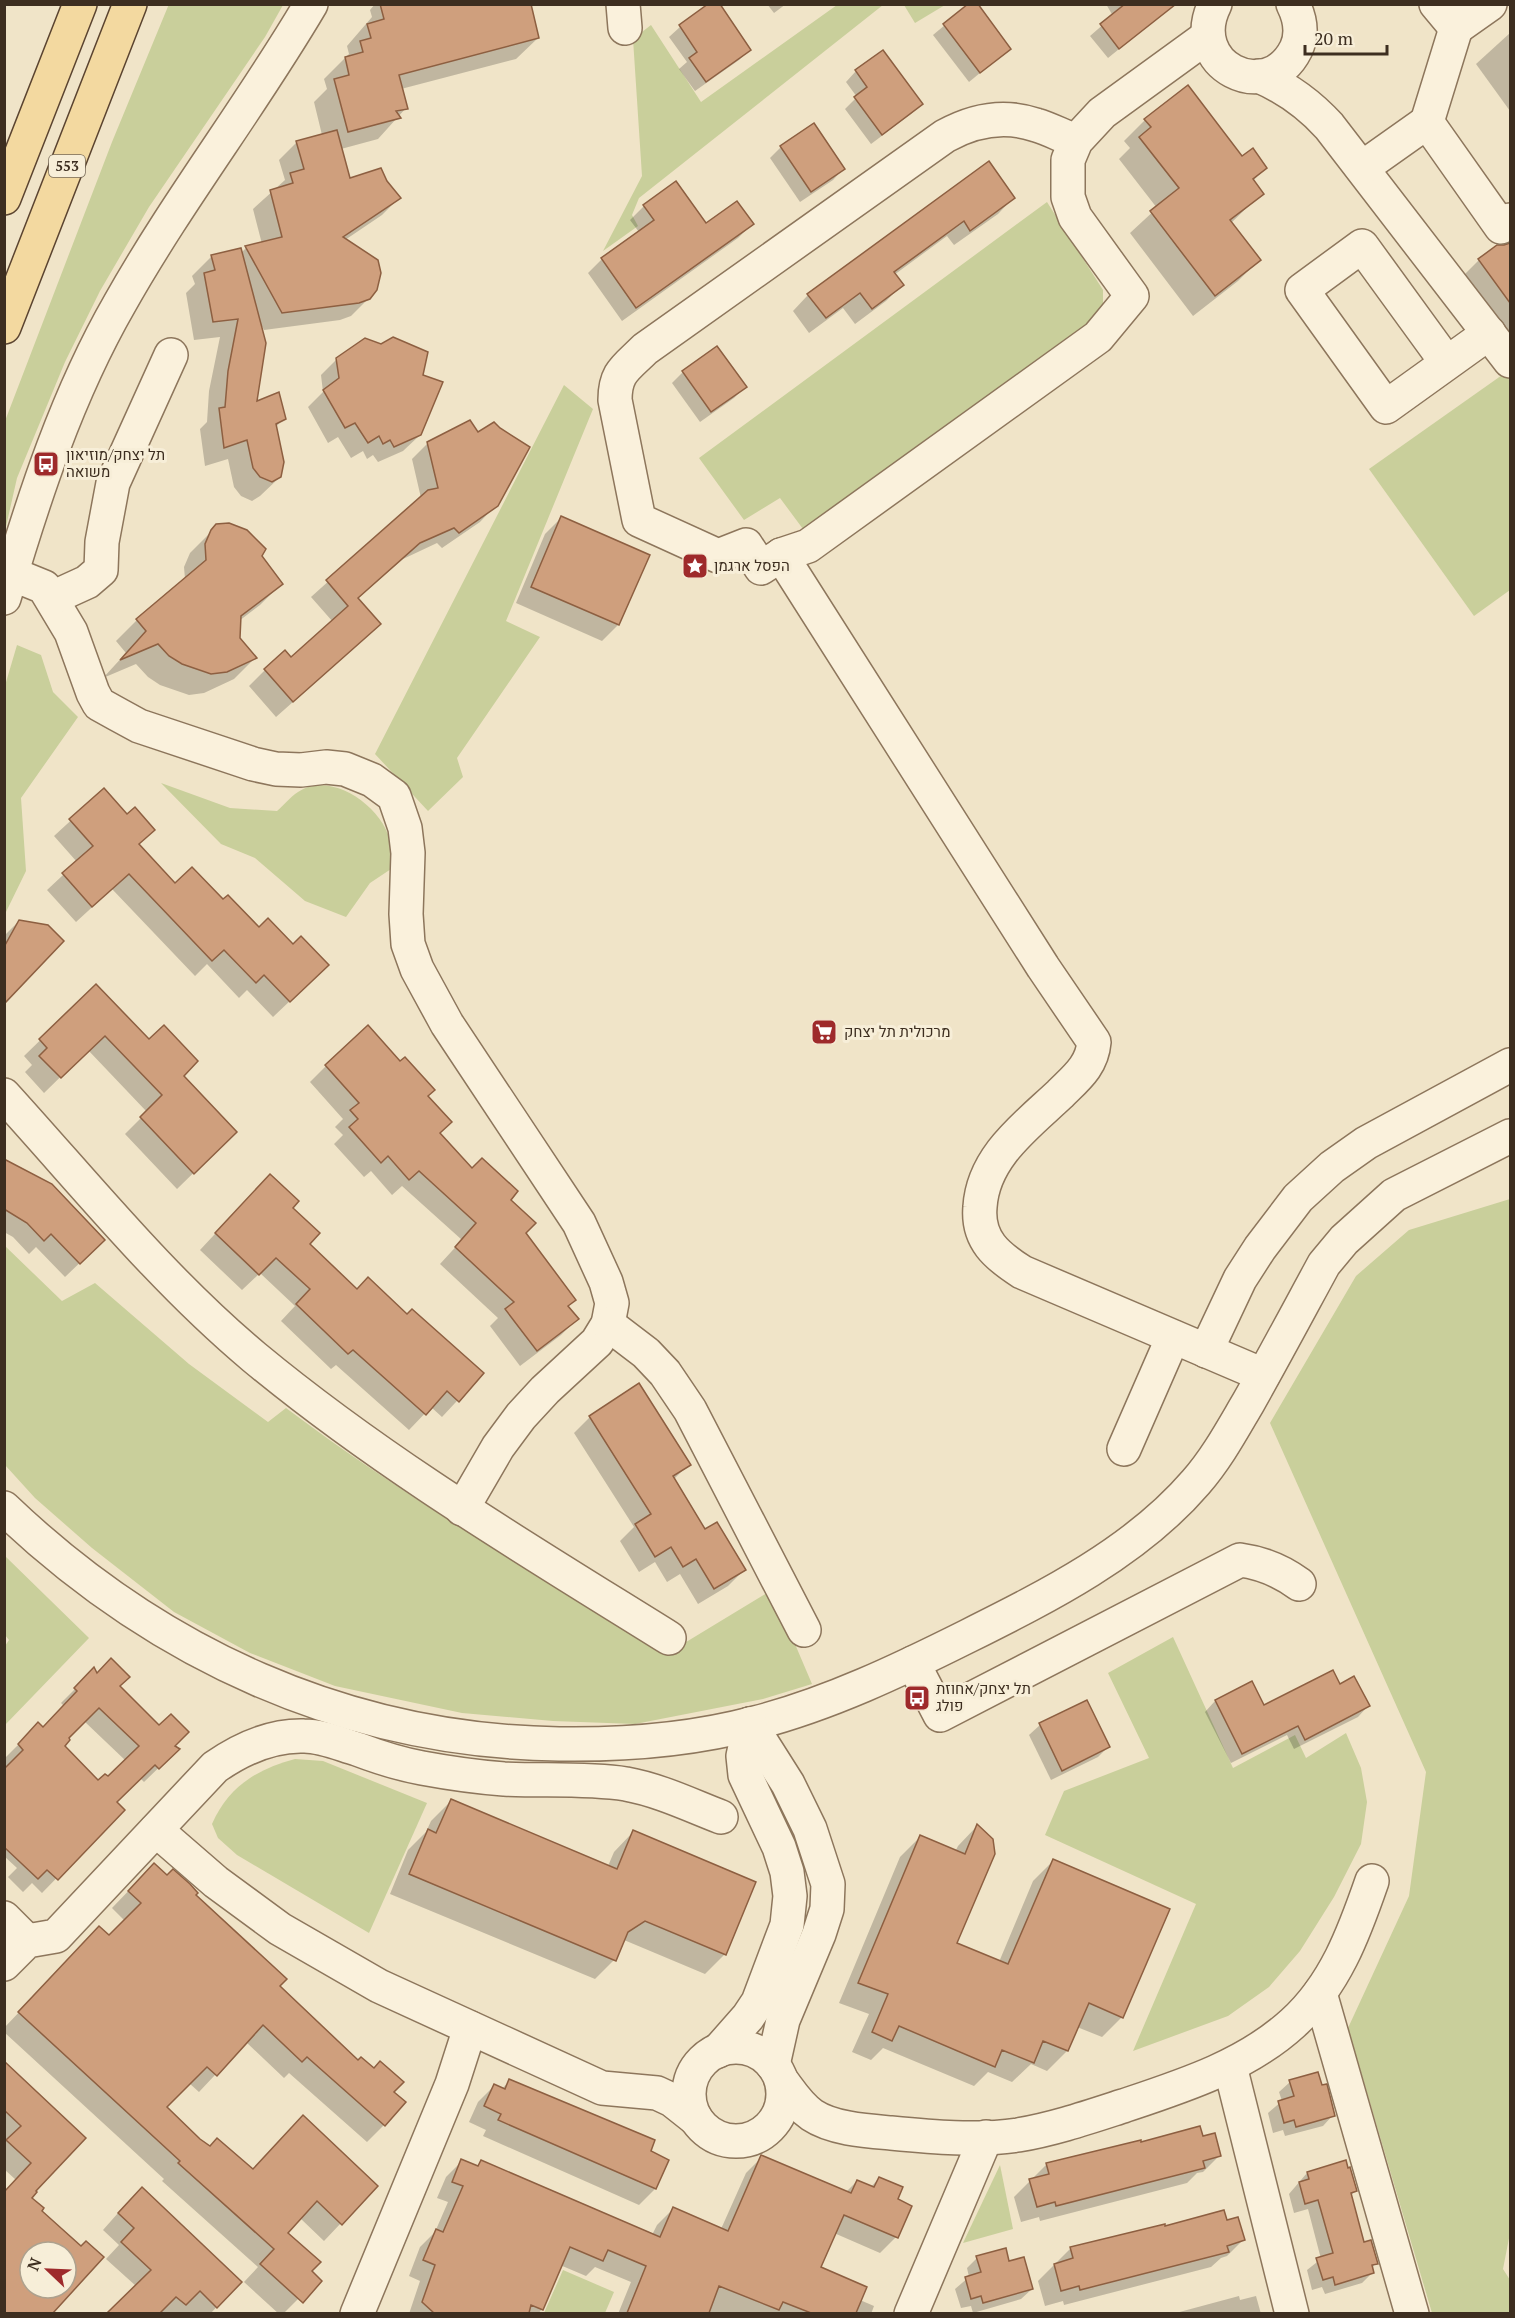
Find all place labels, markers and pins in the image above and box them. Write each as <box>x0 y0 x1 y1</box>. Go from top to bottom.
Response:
place label: תל יצחק/מוזיאון משואה <box>66 444 165 481</box>
bus stop icon: תל יצחק/מוזיאון משואה <box>31 449 61 479</box>
place icon: הפסל ארגמן <box>680 551 710 581</box>
place label: הפסל ארגמן <box>714 555 790 575</box>
supermarket icon: מרכולית תל יצחק <box>809 1017 839 1047</box>
place label: מרכולית תל יצחק <box>844 1021 950 1041</box>
place label: תל יצחק/אחוזת פולג <box>936 1678 1031 1715</box>
bus stop icon: תל יצחק/אחוזת פולג <box>902 1683 932 1713</box>

